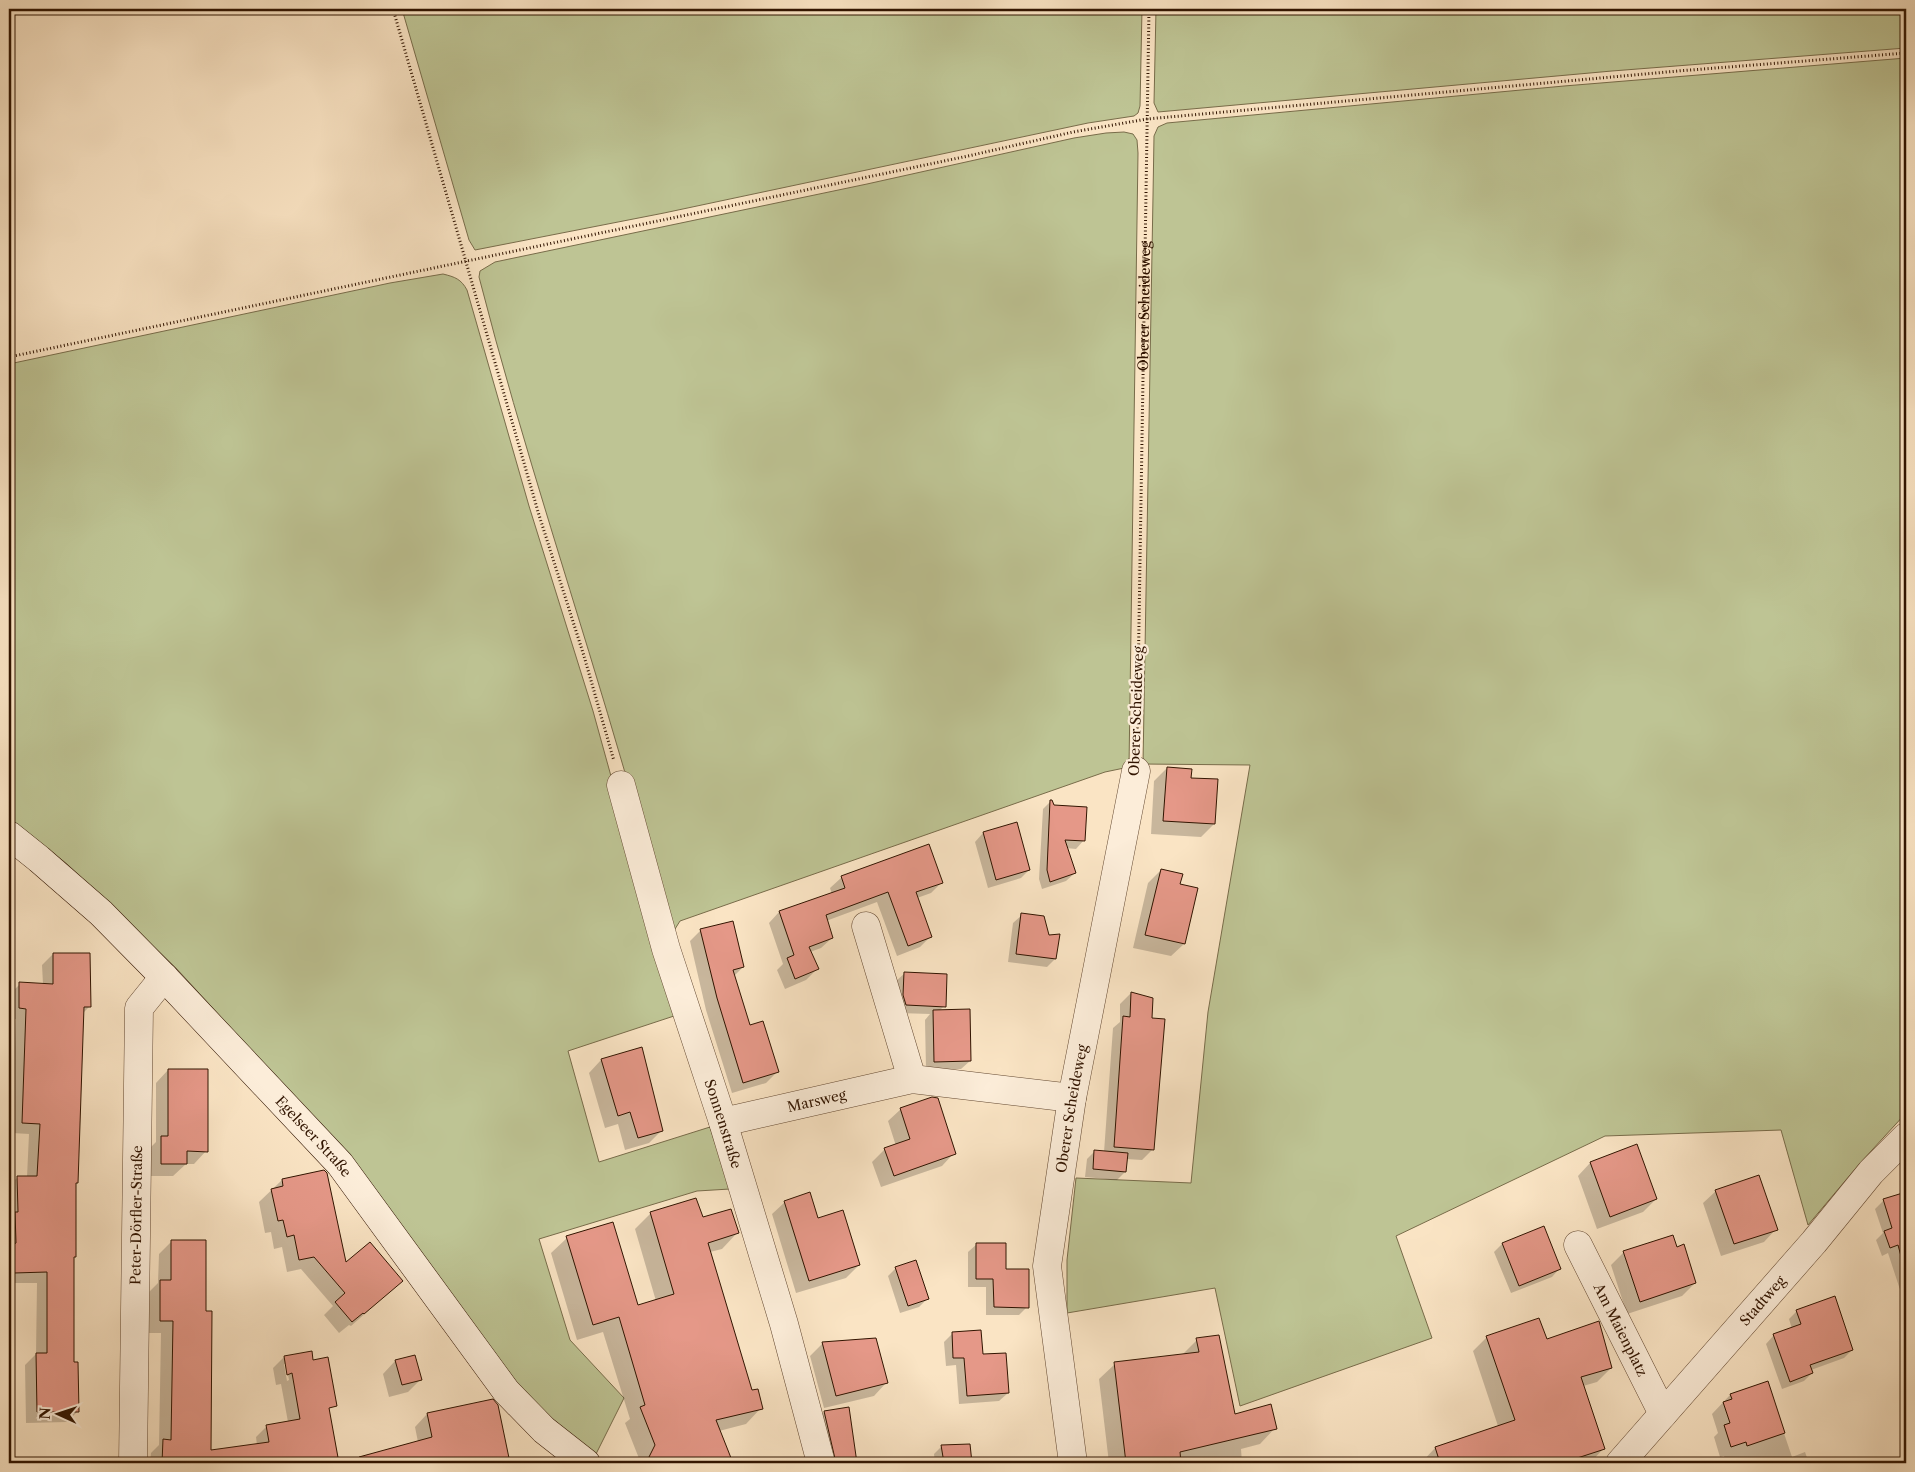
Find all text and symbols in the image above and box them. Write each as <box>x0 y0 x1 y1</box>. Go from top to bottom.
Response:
street label: Oberer Scheideweg <box>1134 240 1154 371</box>
street label: Oberer Scheideweg <box>1125 645 1147 776</box>
street label: Oberer Scheideweg <box>1052 1042 1091 1174</box>
street label: Sonnenstraße <box>700 1077 746 1171</box>
street label: Marsweg <box>785 1085 848 1116</box>
street label: Egelseer Straße <box>272 1092 356 1181</box>
street label: Peter-Dörfler-Straße <box>126 1145 146 1285</box>
street label: Stadtweg <box>1736 1271 1790 1329</box>
street label: Am Maienplatz <box>1589 1279 1652 1379</box>
north arrow <box>32 1390 82 1440</box>
text: N <box>36 1407 54 1420</box>

